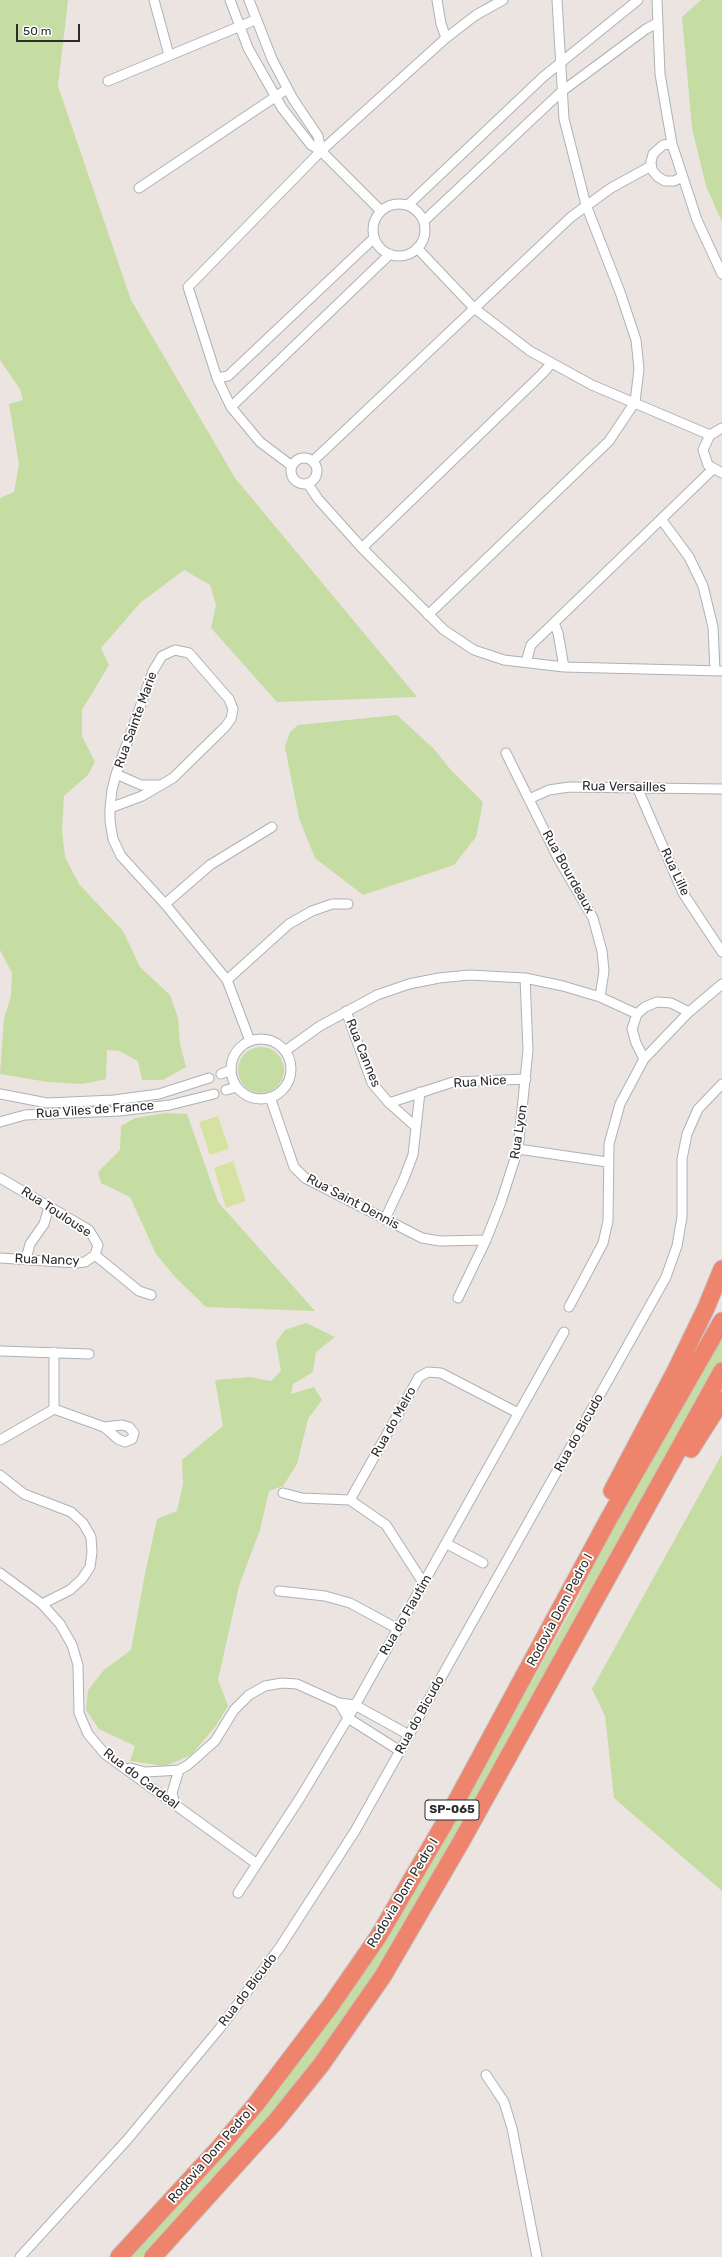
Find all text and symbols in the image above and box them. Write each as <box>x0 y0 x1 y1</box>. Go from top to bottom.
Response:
scale bar <box>18 16 82 42</box>
text: 50 m <box>23 24 51 38</box>
street label: Rua Sainte Marie <box>111 670 161 770</box>
street label: Rua Versailles <box>582 778 666 796</box>
street label: Rua Bourdeaux <box>539 828 597 916</box>
street label: Rua Lille <box>657 846 693 898</box>
street label: Rua Cannes <box>342 1017 384 1089</box>
street label: Rua Nice <box>453 1072 507 1092</box>
street label: Rua Viles de France <box>35 1098 155 1122</box>
street label: Rua Lyon <box>507 1104 531 1160</box>
street label: Rua Saint Dennis <box>304 1171 402 1233</box>
street label: Rua Toulouse <box>18 1184 94 1240</box>
street label: Rua Nancy <box>14 1251 80 1269</box>
street label: Rua do Melro <box>368 1384 420 1460</box>
street label: Rua do Bicudo <box>551 1391 607 1475</box>
street label: Rodovia Dom Pedro I <box>524 1551 596 1669</box>
street label: Rua do Flautim <box>377 1572 435 1658</box>
street label: Rua do Bicudo <box>392 1673 448 1757</box>
street label: Rua do Cardeal <box>100 1745 182 1813</box>
road number: SP-065 <box>425 1800 479 1820</box>
street label: Rodovia Dom Pedro I <box>364 1835 442 1951</box>
street label: Rua do Bicudo <box>216 1951 280 2029</box>
street label: Rodovia Dom Pedro I <box>165 2102 259 2206</box>

